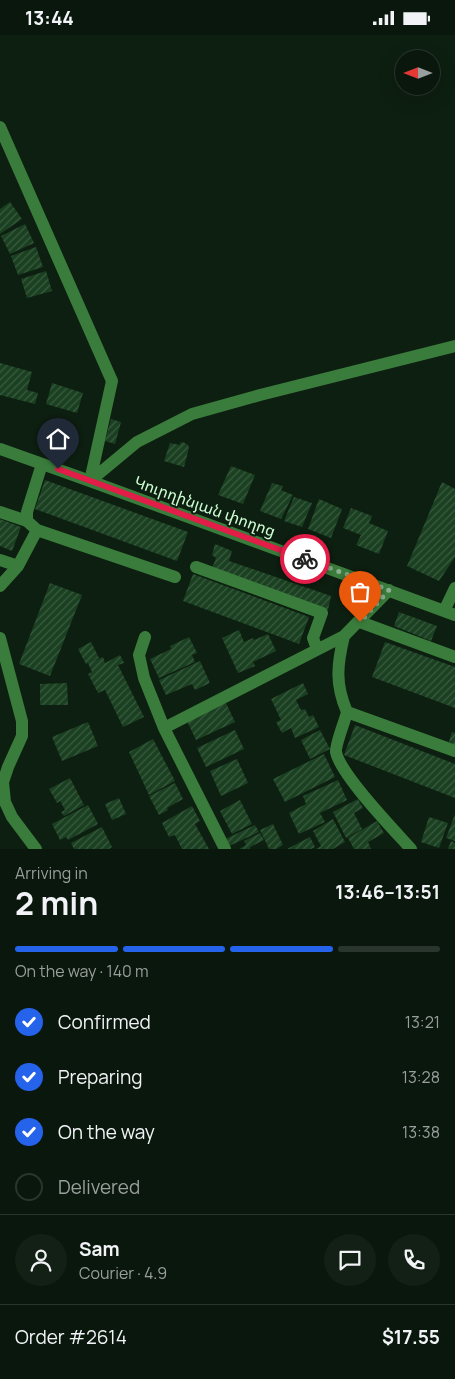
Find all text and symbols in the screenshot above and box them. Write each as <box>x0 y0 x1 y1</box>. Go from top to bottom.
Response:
text: 13:44 <box>25 5 74 31</box>
north arrow <box>395 50 440 95</box>
map controls <box>395 50 440 95</box>
pin <box>37 418 79 469</box>
icon: home <box>44 425 72 453</box>
street label: Կուրղինյան փողոց <box>131 470 279 542</box>
courier <box>280 534 330 584</box>
icon: bike <box>291 545 319 573</box>
pin <box>339 571 381 622</box>
icon: bag <box>346 578 374 606</box>
text: Arriving in <box>15 862 88 884</box>
text: 13:46–13:51 <box>335 879 440 905</box>
text: 2 min <box>15 881 98 925</box>
text: On the way · 140 m <box>15 960 149 982</box>
icon: check <box>15 1008 43 1036</box>
text: Confirmed <box>58 1009 151 1035</box>
text: 13:21 <box>405 1011 440 1033</box>
icon: check <box>15 1063 43 1091</box>
text: Preparing <box>58 1064 143 1090</box>
text: 13:28 <box>402 1066 440 1088</box>
icon: check <box>15 1118 43 1146</box>
text: On the way <box>58 1119 155 1145</box>
text: 13:38 <box>402 1121 440 1143</box>
text: Delivered <box>58 1174 140 1200</box>
button: person <box>15 1234 67 1286</box>
button: chat <box>324 1234 376 1286</box>
button: phone <box>388 1234 440 1286</box>
text: Sam <box>79 1236 120 1262</box>
text: Courier · 4.9 <box>79 1262 167 1284</box>
text: Order #2614 <box>15 1324 127 1350</box>
text: $17.55 <box>382 1324 440 1350</box>

